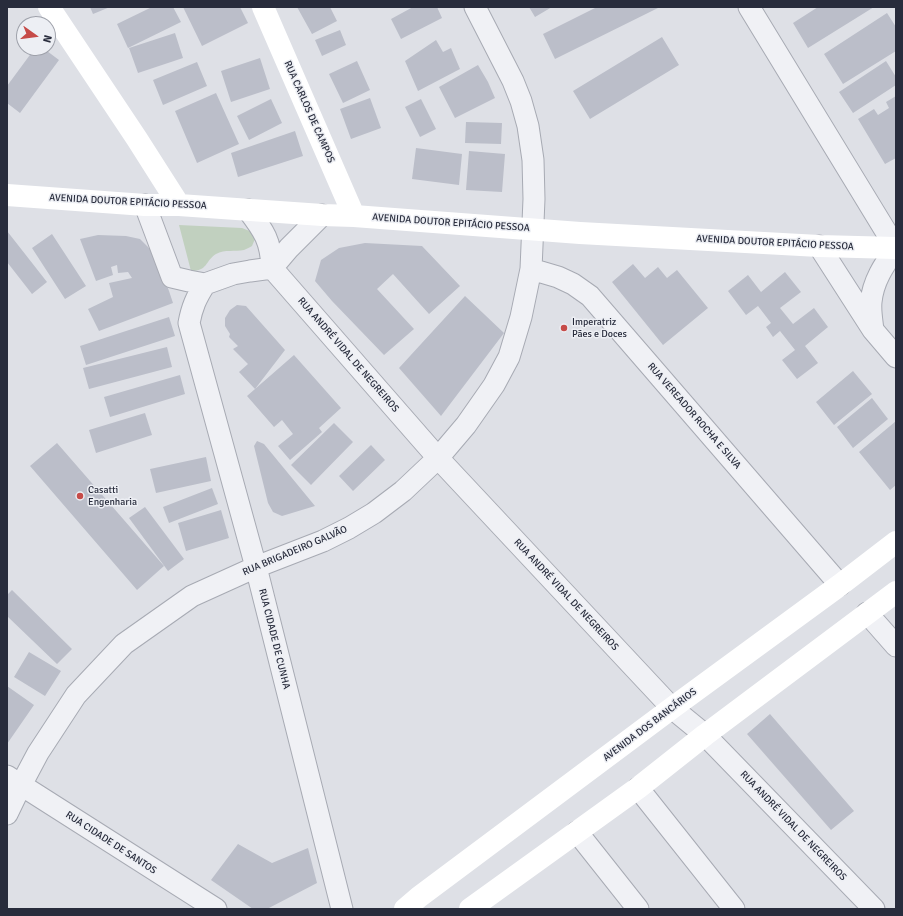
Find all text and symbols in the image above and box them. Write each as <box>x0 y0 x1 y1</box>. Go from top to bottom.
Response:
north arrow <box>16 16 56 56</box>
text: N <box>40 33 54 44</box>
street label: RUA CARLOS DE CAMPOS <box>281 59 337 165</box>
street label: AVENIDA DOUTOR EPITÁCIO PESSOA <box>49 192 207 212</box>
street label: AVENIDA DOUTOR EPITÁCIO PESSOA <box>372 212 530 234</box>
street label: AVENIDA DOUTOR EPITÁCIO PESSOA <box>696 233 854 253</box>
street label: RUA ANDRÉ VIDAL DE NEGREIROS <box>295 295 401 415</box>
place label: Imperatriz Pães e Doces <box>572 316 627 340</box>
marker: Imperatriz Pães e Doces <box>559 323 569 333</box>
street label: RUA VEREADOR ROCHA E SILVA <box>645 360 743 472</box>
place label: Casatti Engenharia <box>88 484 137 508</box>
marker: Casatti Engenharia <box>75 491 85 501</box>
street label: RUA BRIGADEIRO GALVÃO <box>241 523 349 579</box>
street label: RUA ANDRÉ VIDAL DE NEGREIROS <box>511 537 621 653</box>
street label: RUA CIDADE DE CUNHA <box>256 587 292 691</box>
street label: AVENIDA DOS BANCÁRIOS <box>601 686 699 764</box>
street label: RUA ANDRÉ VIDAL DE NEGREIROS <box>737 769 849 883</box>
street label: RUA CIDADE DE SANTOS <box>63 809 159 877</box>

